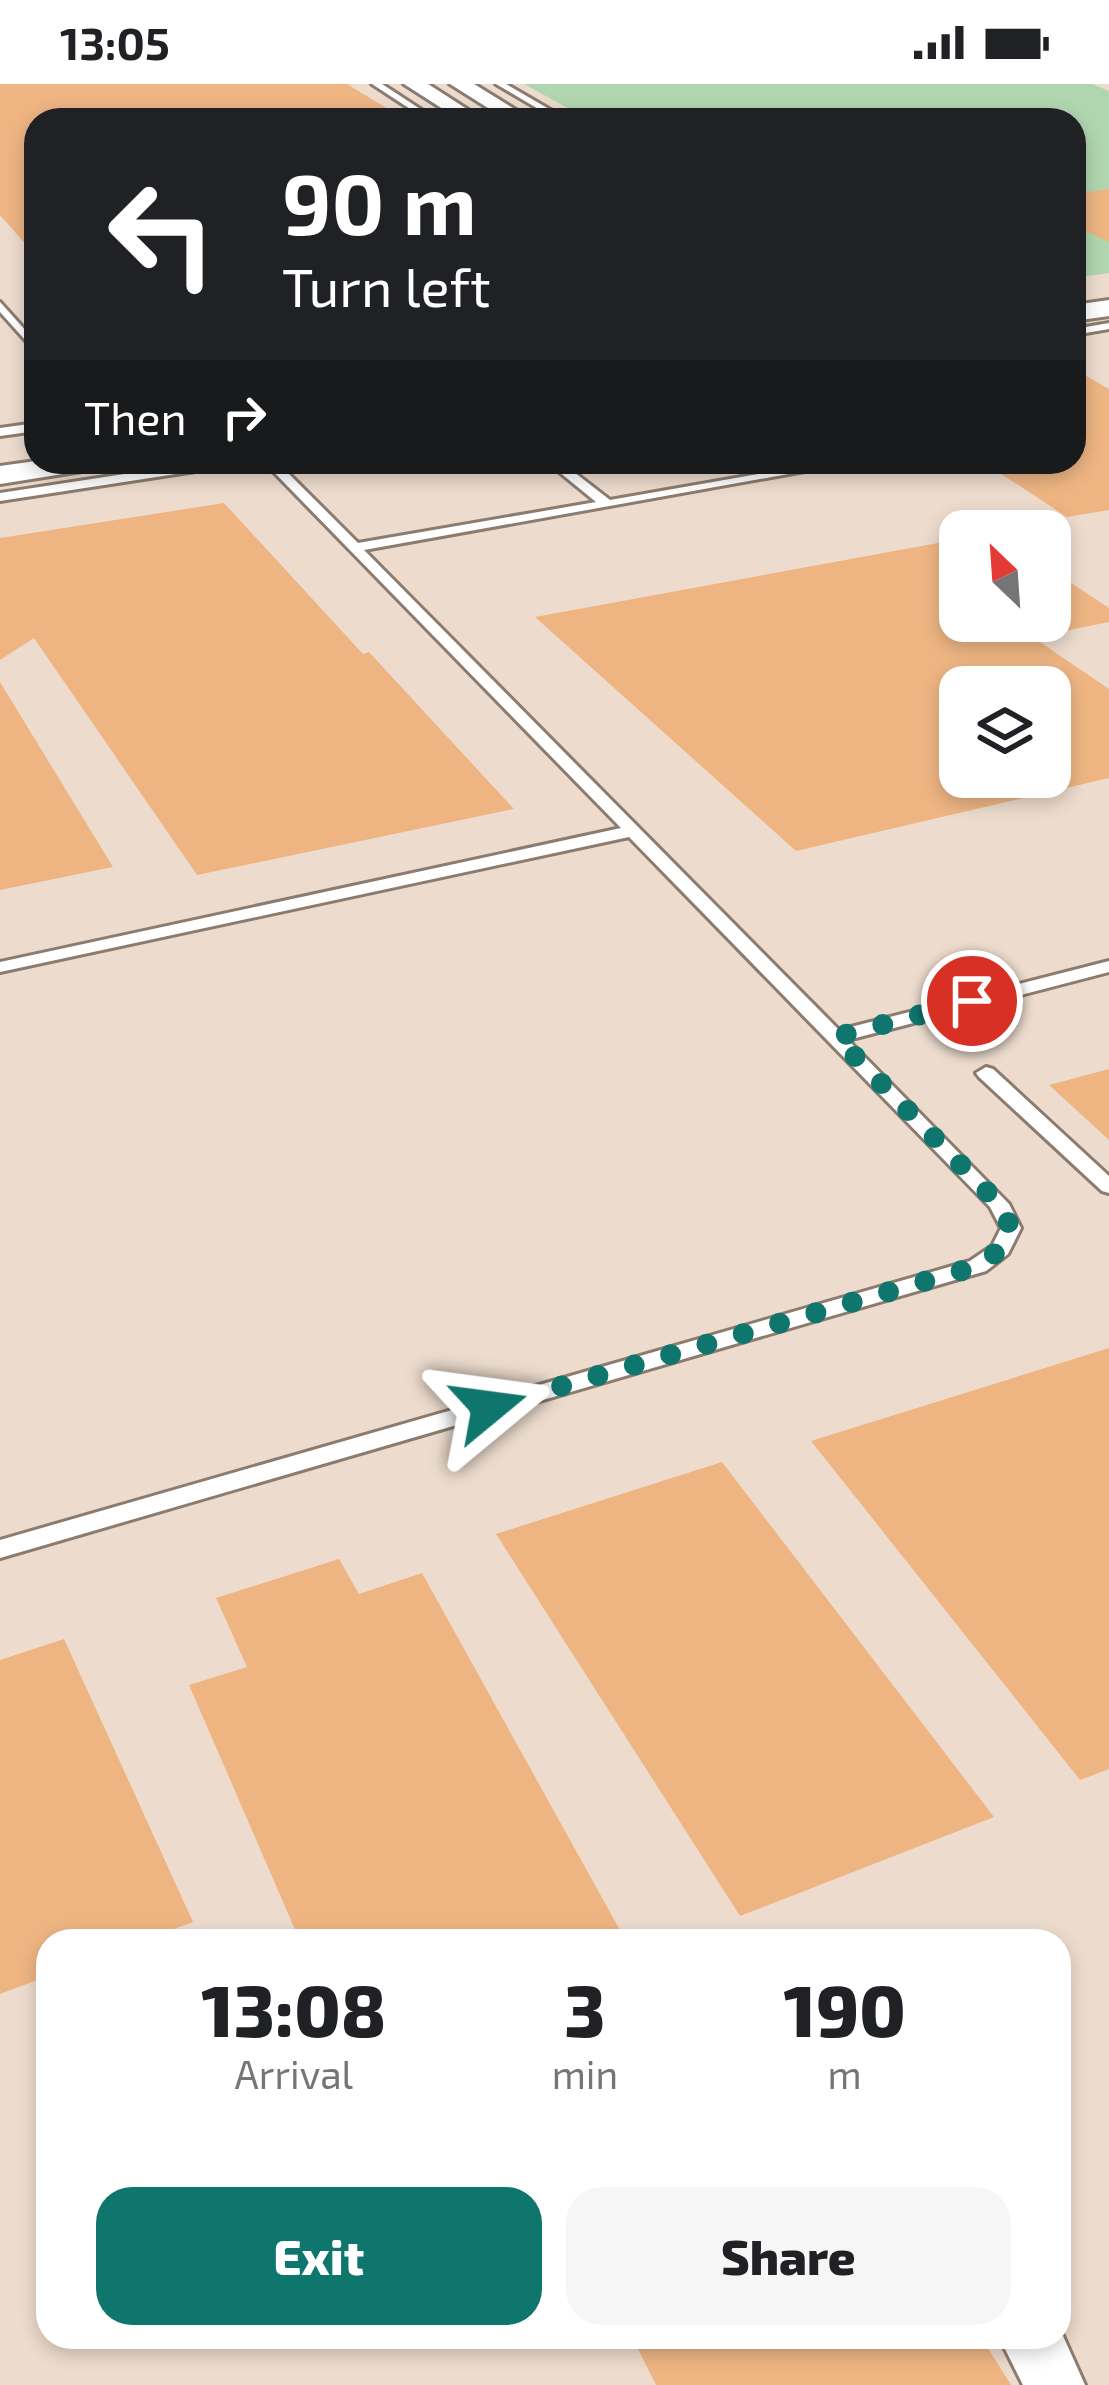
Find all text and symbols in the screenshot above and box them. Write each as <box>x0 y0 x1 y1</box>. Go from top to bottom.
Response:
text: 13:05 <box>60 15 170 69</box>
text: 90 m <box>282 151 477 252</box>
icon: left <box>84 156 240 312</box>
text: Turn left <box>282 253 491 318</box>
icon: right <box>211 384 277 450</box>
text: Then <box>84 390 187 444</box>
north arrow <box>939 510 1071 642</box>
map controls <box>939 510 1071 798</box>
button: layers <box>939 666 1071 798</box>
pin <box>921 950 1023 1052</box>
icon: arrive <box>939 968 1005 1034</box>
position arrow <box>426 1344 552 1470</box>
text: 13:08 <box>201 1965 386 2051</box>
text: 3 <box>564 1965 606 2051</box>
text: 190 <box>783 1965 906 2051</box>
text: Arrival <box>234 2050 353 2097</box>
text: min <box>552 2050 618 2097</box>
text: m <box>827 2050 862 2097</box>
button: Exit <box>96 2187 542 2325</box>
button: Share <box>566 2187 1011 2325</box>

